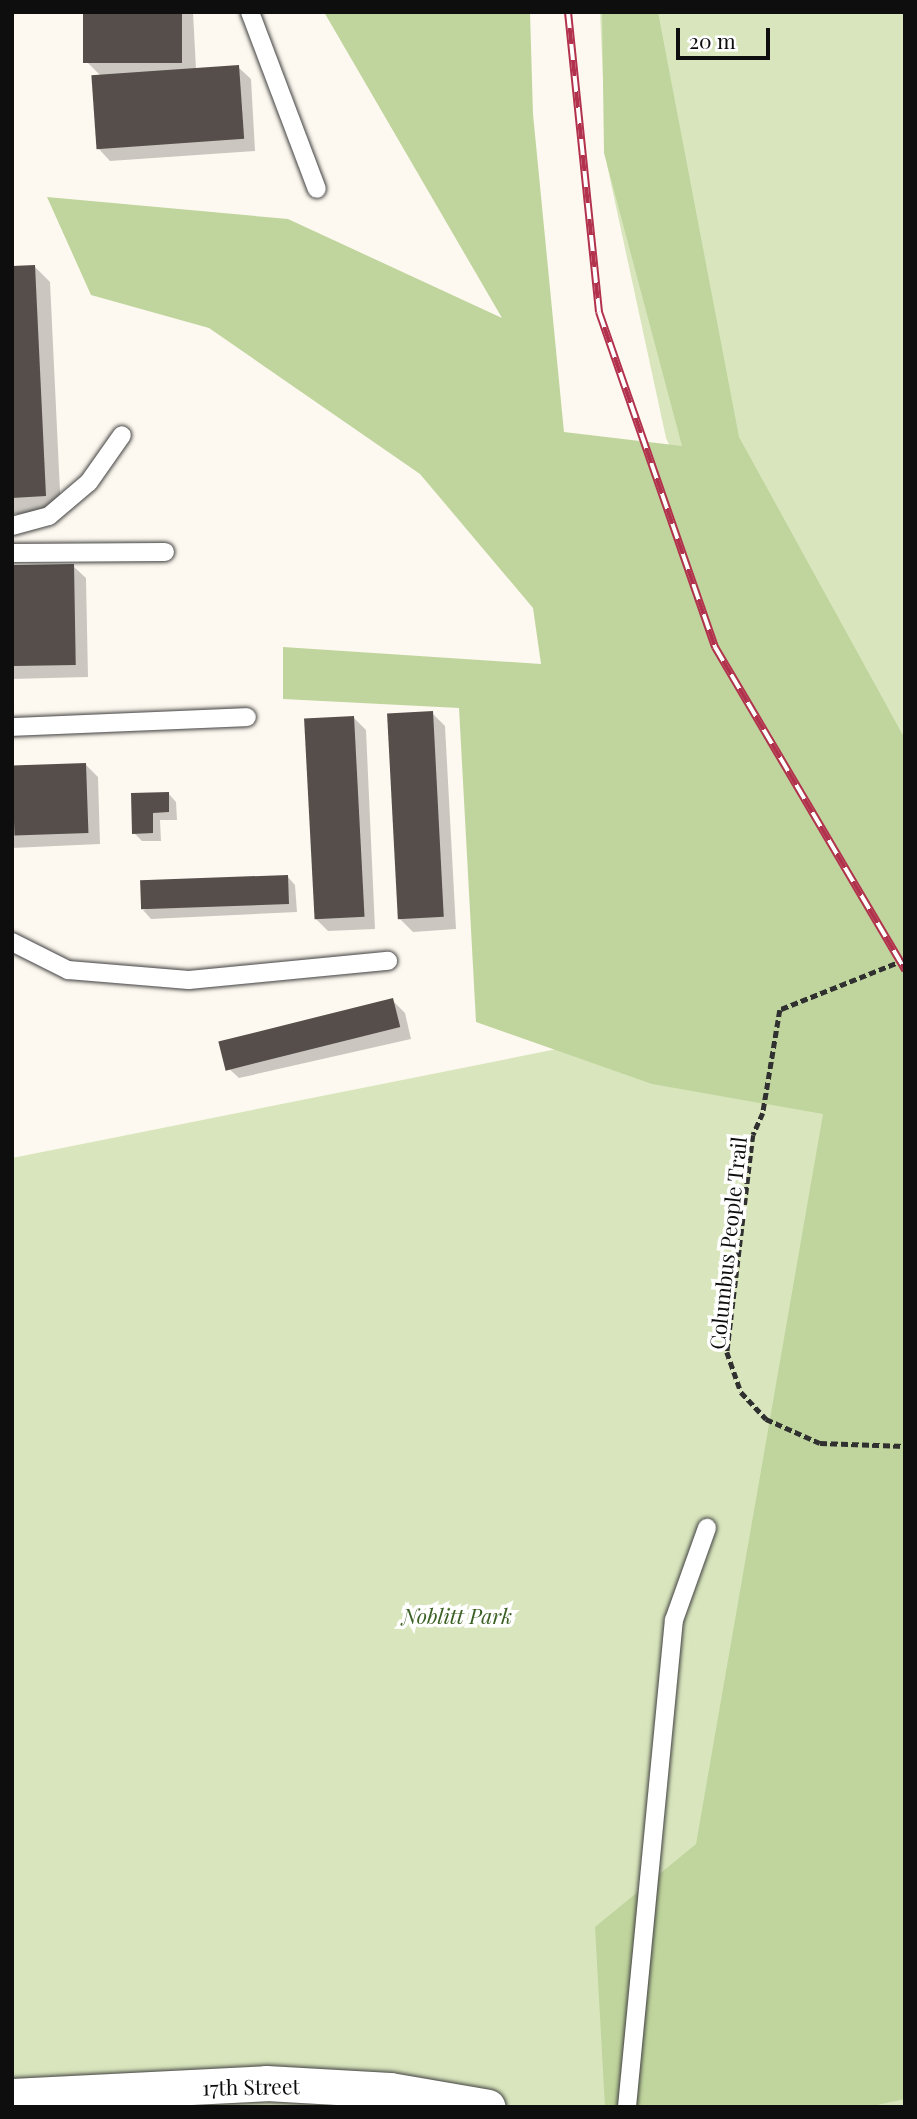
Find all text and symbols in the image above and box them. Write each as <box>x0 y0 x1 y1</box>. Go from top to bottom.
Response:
scale bar <box>679 14 774 58</box>
text: 20 m <box>689 26 736 54</box>
street label: Columbus People Trail <box>703 1135 751 1351</box>
park label: Noblitt Park <box>402 1602 512 1628</box>
street label: 17th Street <box>202 2073 300 2099</box>

